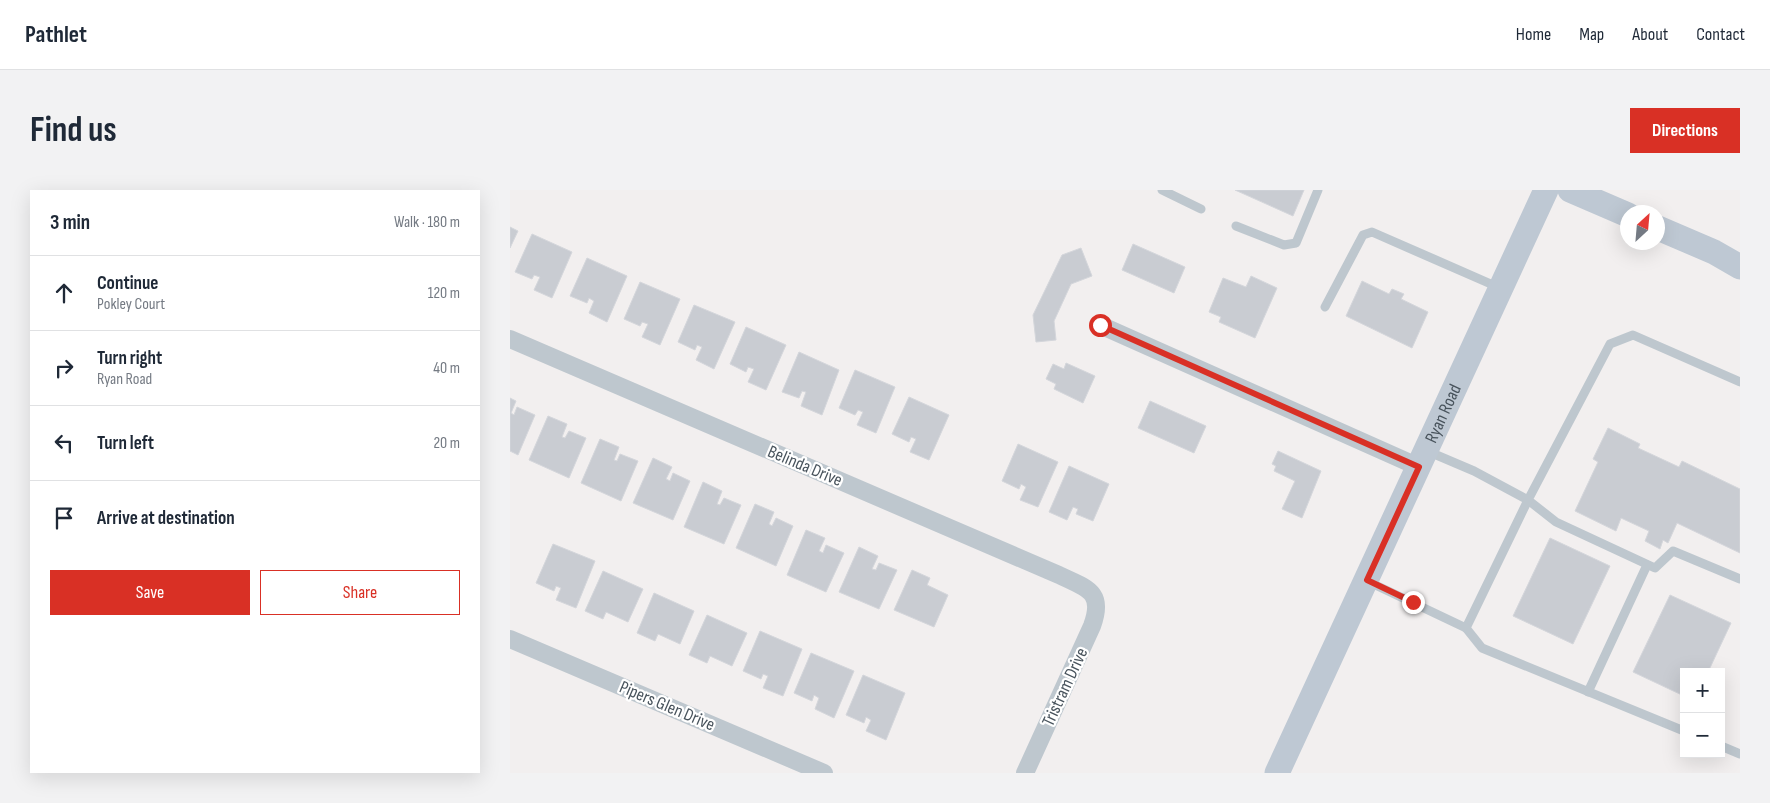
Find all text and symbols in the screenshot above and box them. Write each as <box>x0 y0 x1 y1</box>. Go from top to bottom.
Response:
text: Pathlet <box>25 20 87 49</box>
text: Home <box>1516 24 1551 45</box>
text: Map <box>1579 24 1604 45</box>
text: About <box>1632 24 1668 45</box>
text: Contact <box>1696 24 1745 45</box>
button: Directions <box>1630 108 1740 153</box>
text: Find us <box>30 109 117 152</box>
north arrow <box>1620 205 1665 250</box>
text: 3 min <box>50 210 90 235</box>
text: Walk · 180 m <box>394 213 460 232</box>
text: Continue <box>97 272 158 295</box>
icon: ahead <box>50 279 78 307</box>
text: 120 m <box>428 284 460 303</box>
text: Pokley Court <box>97 295 165 314</box>
route start <box>1089 314 1112 337</box>
text: Turn right <box>97 347 162 370</box>
icon: right <box>50 354 78 382</box>
text: 40 m <box>433 359 460 378</box>
text: Ryan Road <box>97 370 152 389</box>
street label: Ryan Road <box>1420 381 1465 446</box>
icon: left <box>50 429 78 457</box>
text: Turn left <box>97 432 154 455</box>
text: 20 m <box>433 434 460 453</box>
street label: Belinda Drive <box>765 441 845 491</box>
icon: arrive <box>50 504 78 532</box>
text: Arrive at destination <box>97 507 235 530</box>
button: Save <box>50 570 250 615</box>
button: Share <box>260 570 460 615</box>
route end <box>1402 591 1425 614</box>
street label: Tristram Drive <box>1038 644 1092 730</box>
map controls <box>1680 668 1725 758</box>
button: + <box>1680 668 1725 713</box>
street label: Pipers Glen Drive <box>616 677 718 735</box>
button: − <box>1680 713 1725 758</box>

